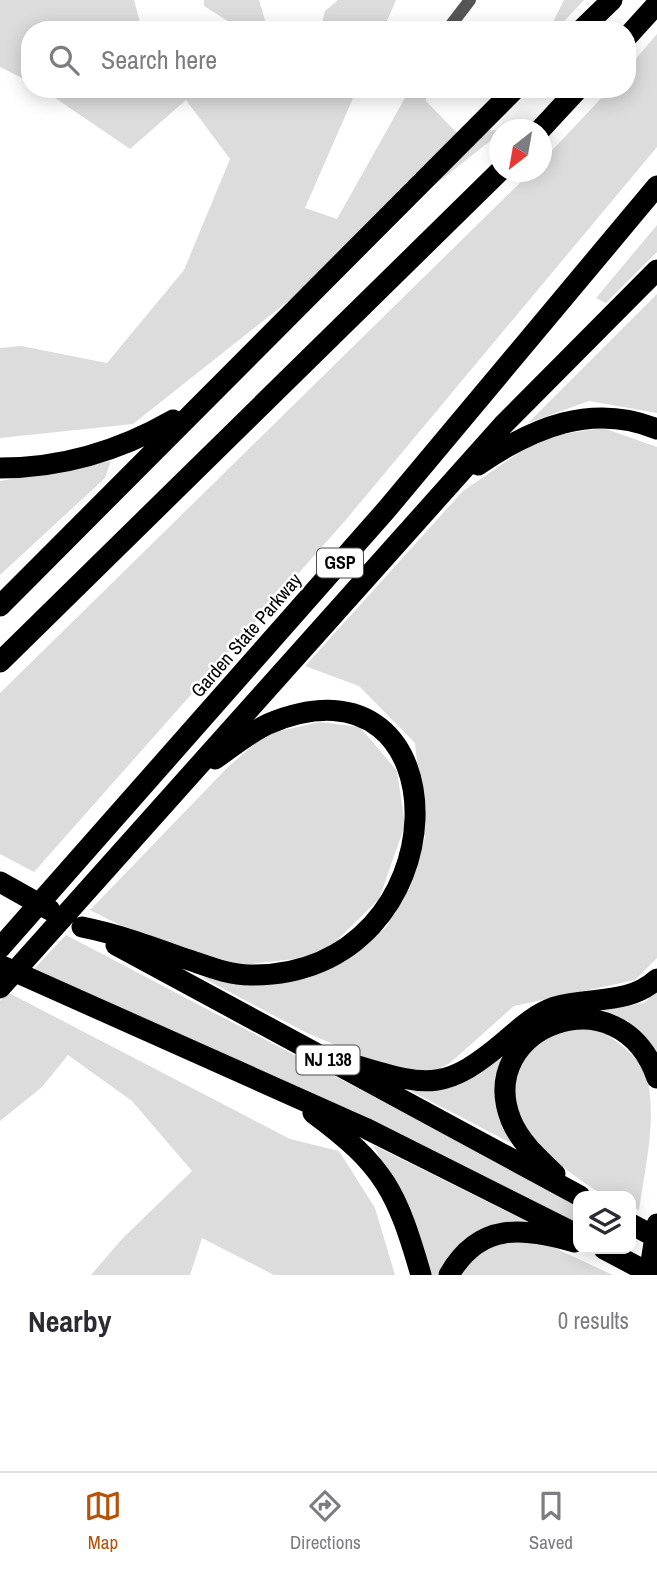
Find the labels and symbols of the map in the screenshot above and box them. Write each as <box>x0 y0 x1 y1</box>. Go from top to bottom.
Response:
north arrow <box>489 119 552 182</box>
road number: GSP <box>317 548 363 578</box>
street label: Garden State Parkway <box>185 567 307 703</box>
road number: NJ 138 <box>296 1045 360 1074</box>

